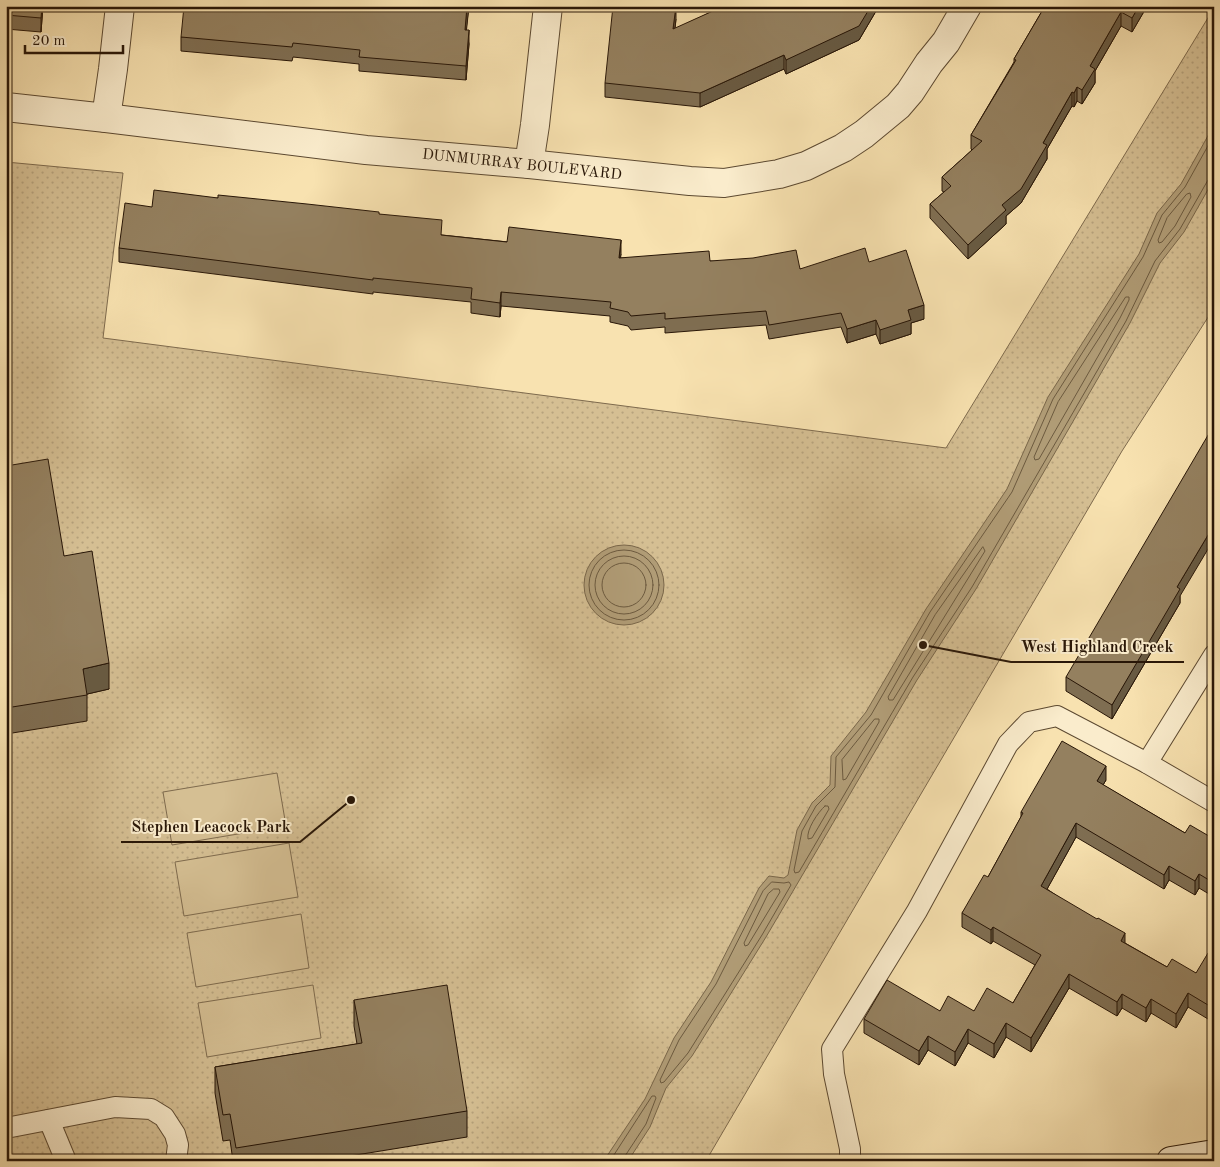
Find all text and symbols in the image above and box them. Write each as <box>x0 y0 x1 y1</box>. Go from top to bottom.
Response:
scale bar <box>25 22 122 54</box>
text: 20 m <box>32 34 66 49</box>
street label: DUNMURRAY BOULEVARD <box>421 148 622 183</box>
callout: West Highland Creek <box>1011 631 1184 662</box>
text: West Highland Creek <box>1021 640 1173 656</box>
callout: Stephen Leacock Park <box>121 811 300 842</box>
text: Stephen Leacock Park <box>131 820 291 836</box>

